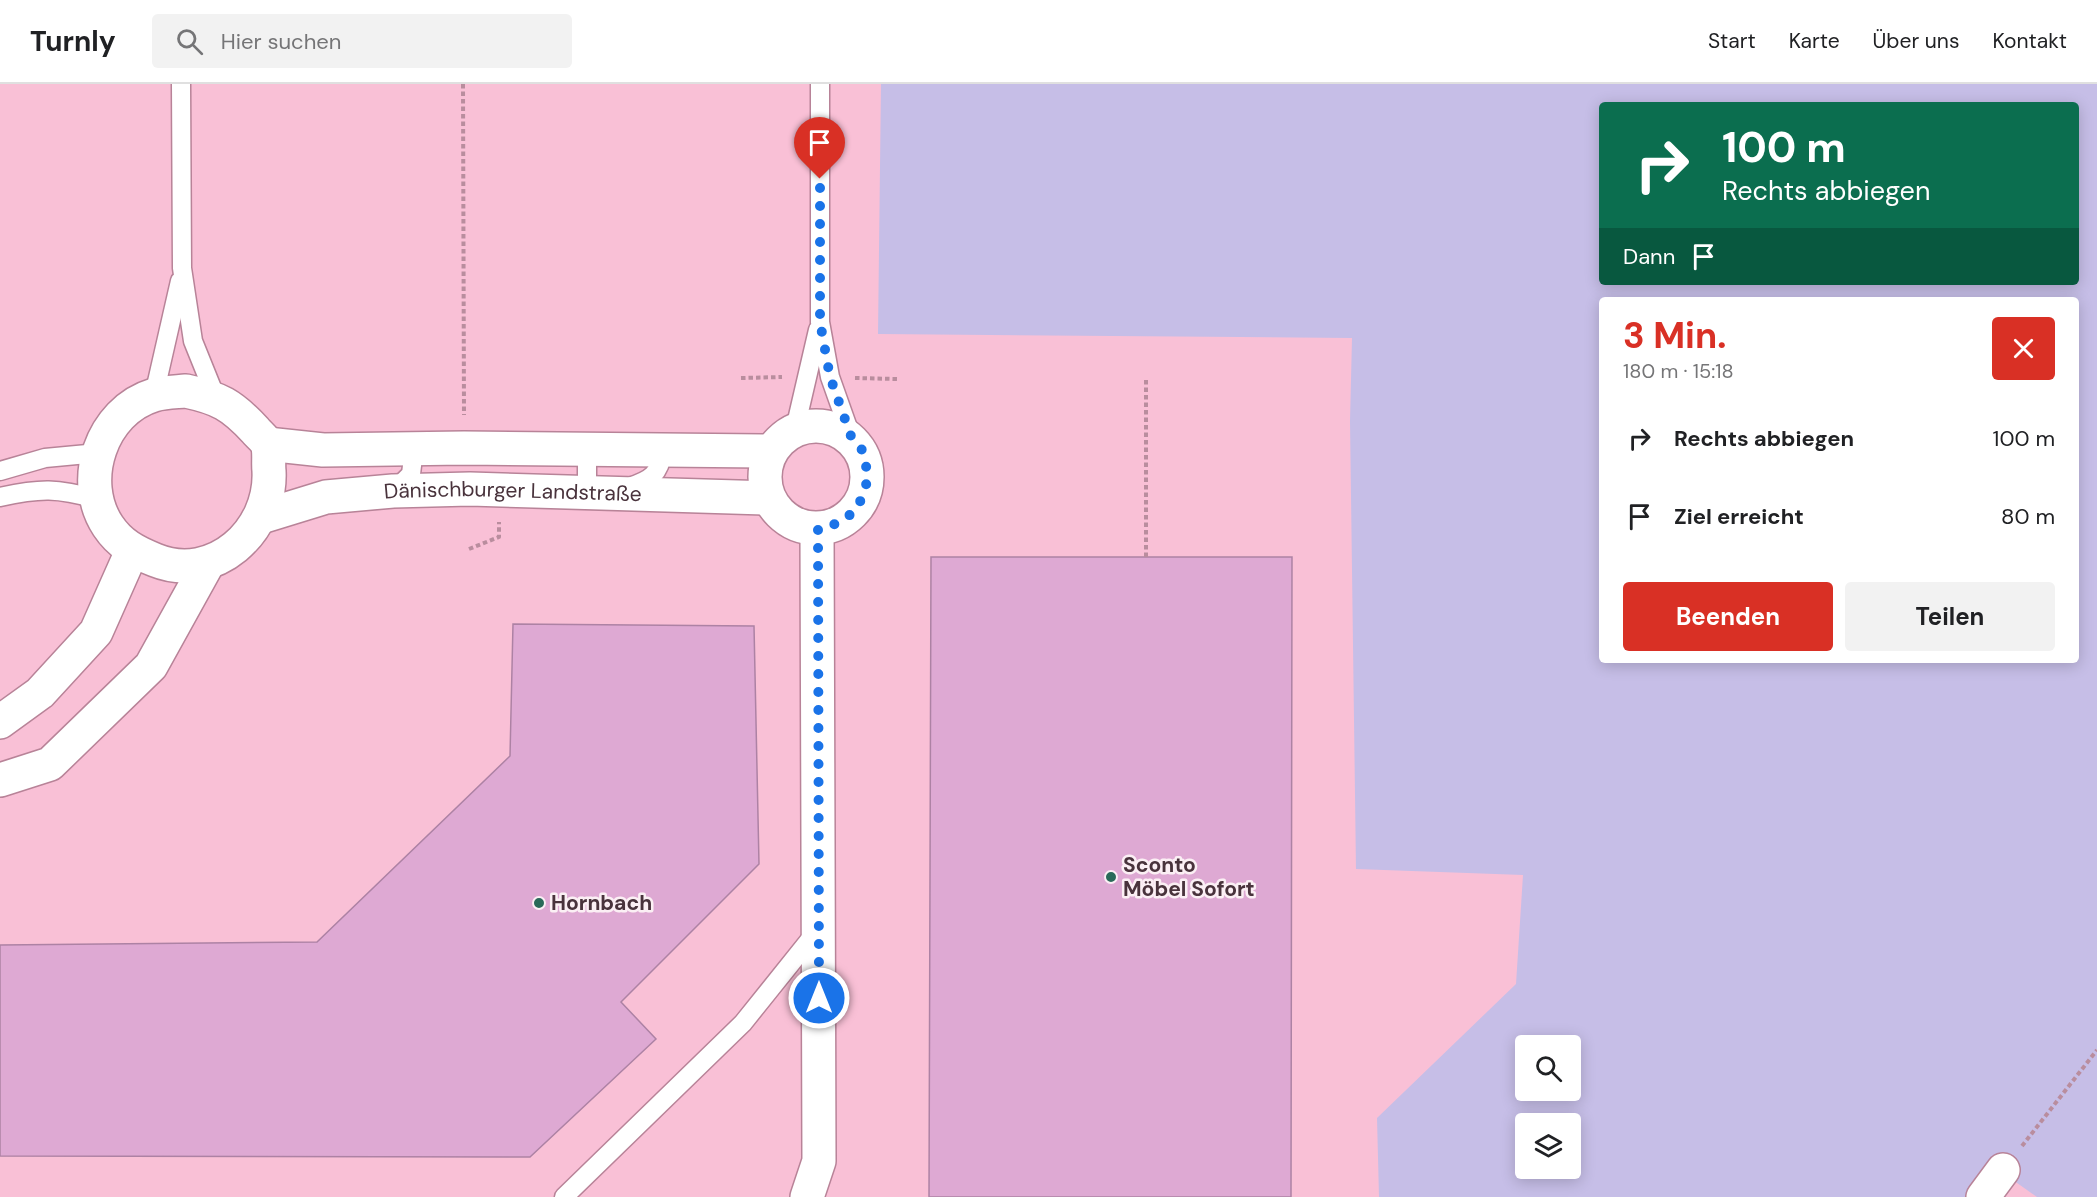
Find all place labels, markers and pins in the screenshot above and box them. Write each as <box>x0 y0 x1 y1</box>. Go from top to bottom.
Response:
pin <box>794 117 845 179</box>
place label: Sconto Möbel Sofort <box>1123 851 1255 903</box>
marker: Sconto Möbel Sofort <box>1104 870 1118 884</box>
place label: Hornbach <box>551 889 652 917</box>
marker: Hornbach <box>532 896 546 910</box>

